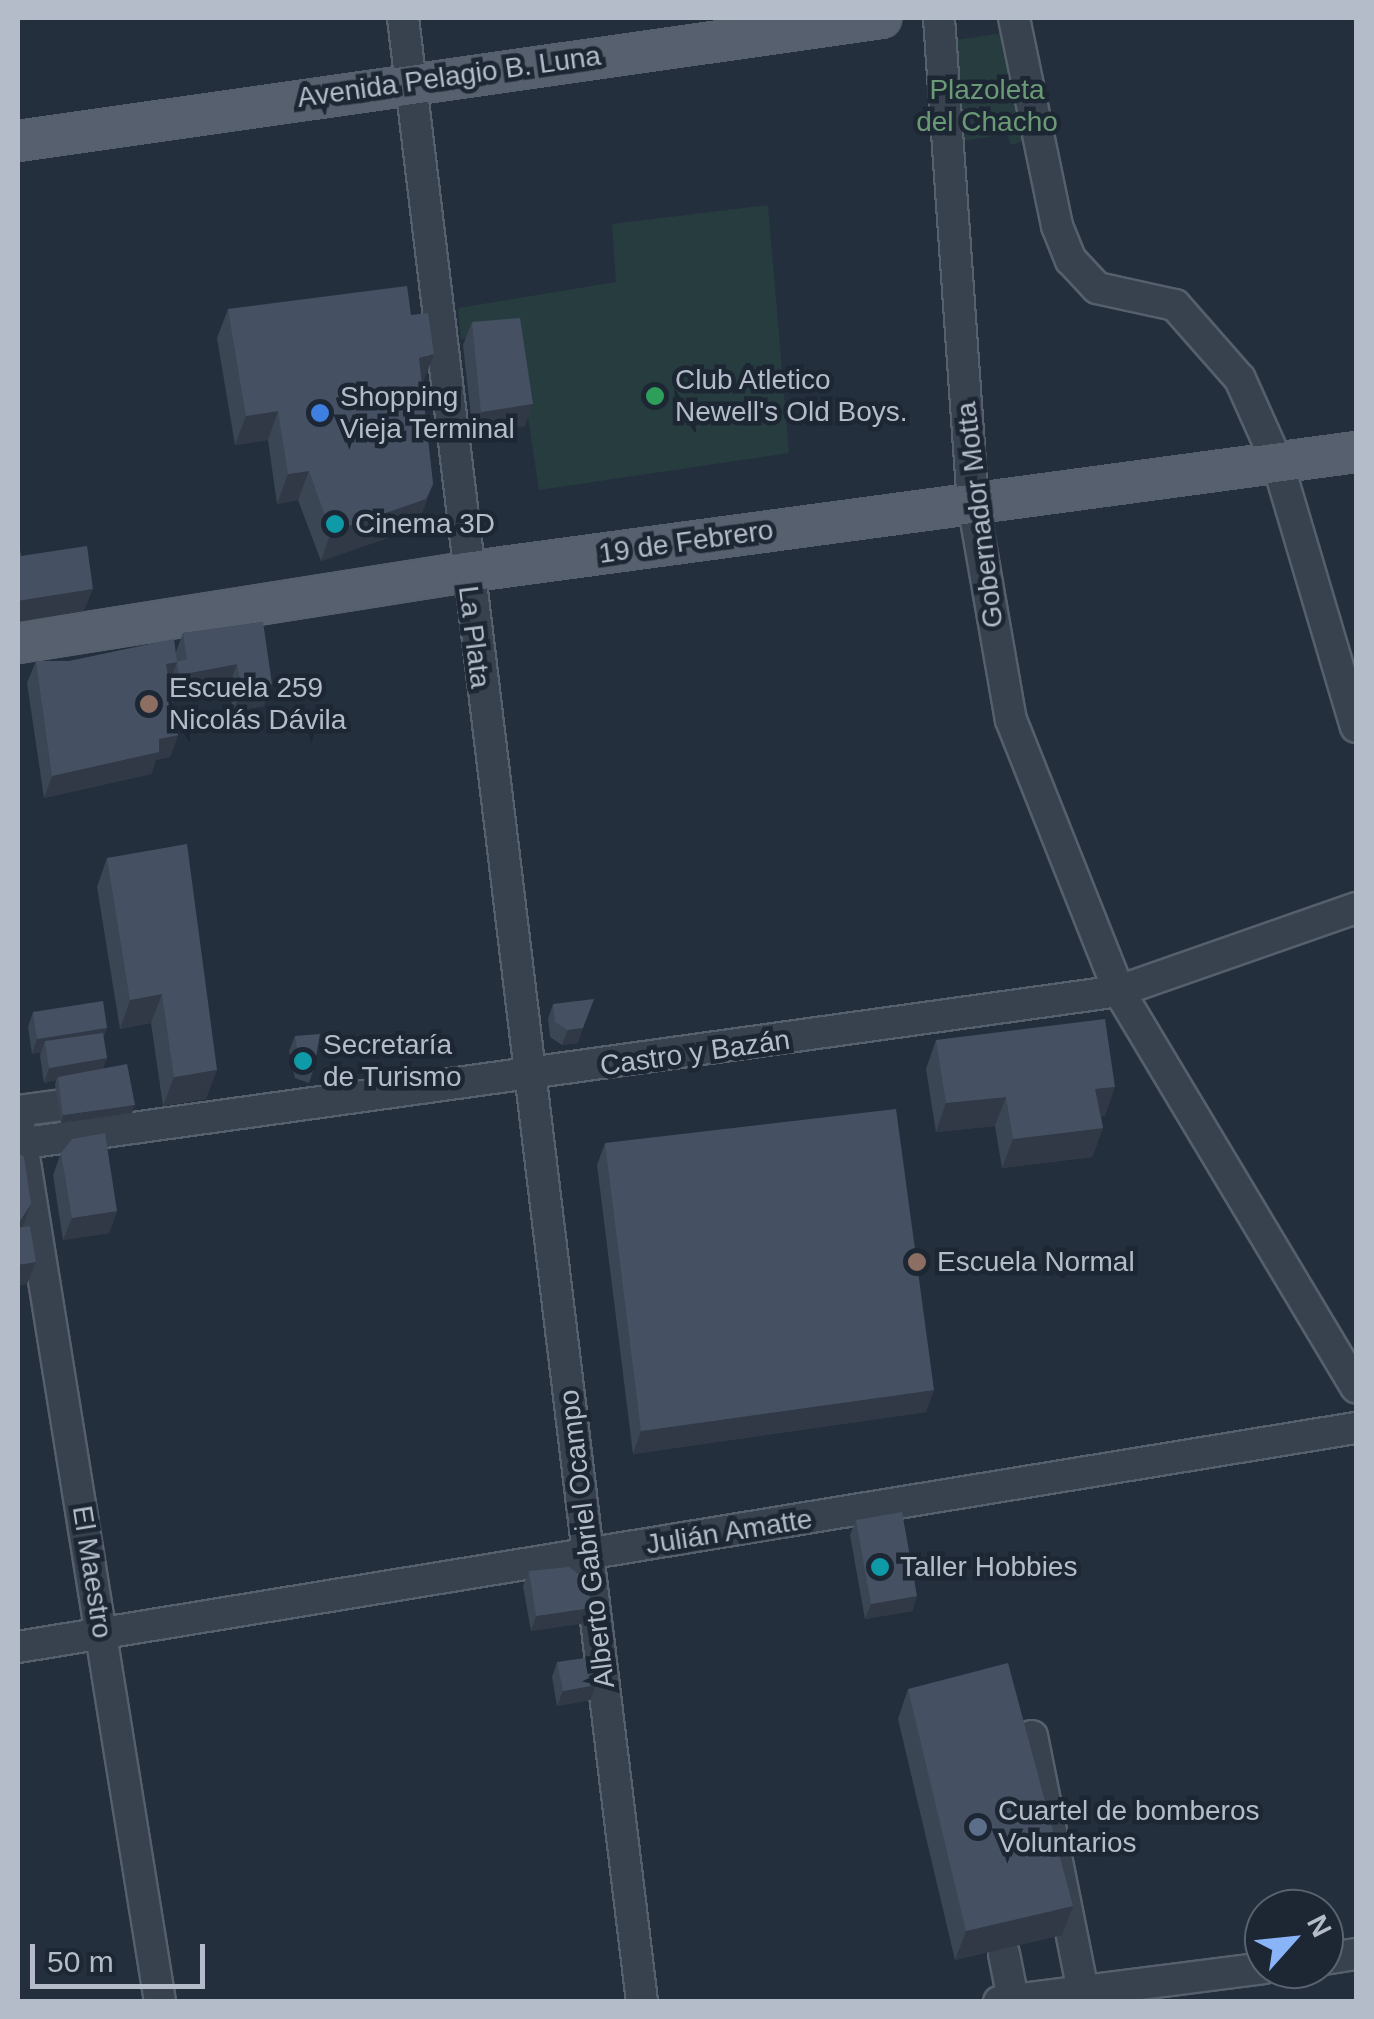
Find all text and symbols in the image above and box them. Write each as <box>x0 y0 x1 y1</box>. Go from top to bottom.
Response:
street label: Avenida Pelagio B. Luna <box>295 39 603 115</box>
park label: Plazoleta del Chacho <box>916 73 1058 139</box>
place label: Club Atletico Newell's Old Boys. <box>675 363 908 429</box>
place label: Shopping Vieja Terminal <box>340 380 515 446</box>
marker: Club Atletico Newell's Old Boys. <box>644 385 666 407</box>
street label: Gobernador Motta <box>949 400 1011 630</box>
marker: Shopping Vieja Terminal <box>309 402 331 424</box>
place label: Cinema 3D <box>355 507 495 541</box>
marker: Cinema 3D <box>324 513 346 535</box>
street label: 19 de Febrero <box>597 513 775 571</box>
street label: La Plata <box>451 584 497 690</box>
place label: Escuela 259 Nicolás Dávila <box>169 671 346 737</box>
marker: Escuela 259 Nicolás Dávila <box>138 693 160 715</box>
street label: Castro y Bazán <box>598 1023 792 1083</box>
place label: Secretaría de Turismo <box>323 1028 462 1094</box>
marker: Secretaría de Turismo <box>292 1050 314 1072</box>
place label: Escuela Normal <box>937 1245 1135 1279</box>
marker: Escuela Normal <box>906 1251 928 1273</box>
street label: Alberto Gabriel Ocampo <box>552 1388 622 1690</box>
street label: Julián Amatte <box>643 1502 815 1562</box>
street label: El Maestro <box>65 1503 119 1641</box>
place label: Taller Hobbies <box>900 1550 1077 1584</box>
marker: Taller Hobbies <box>869 1556 891 1578</box>
place label: Cuartel de bomberos Voluntarios <box>998 1794 1259 1860</box>
marker: Cuartel de bomberos Voluntarios <box>967 1816 989 1838</box>
north arrow <box>1244 1889 1344 1989</box>
text: N <box>1301 1910 1338 1942</box>
scale bar <box>35 1924 210 1986</box>
text: 50 m <box>47 1945 114 1978</box>

